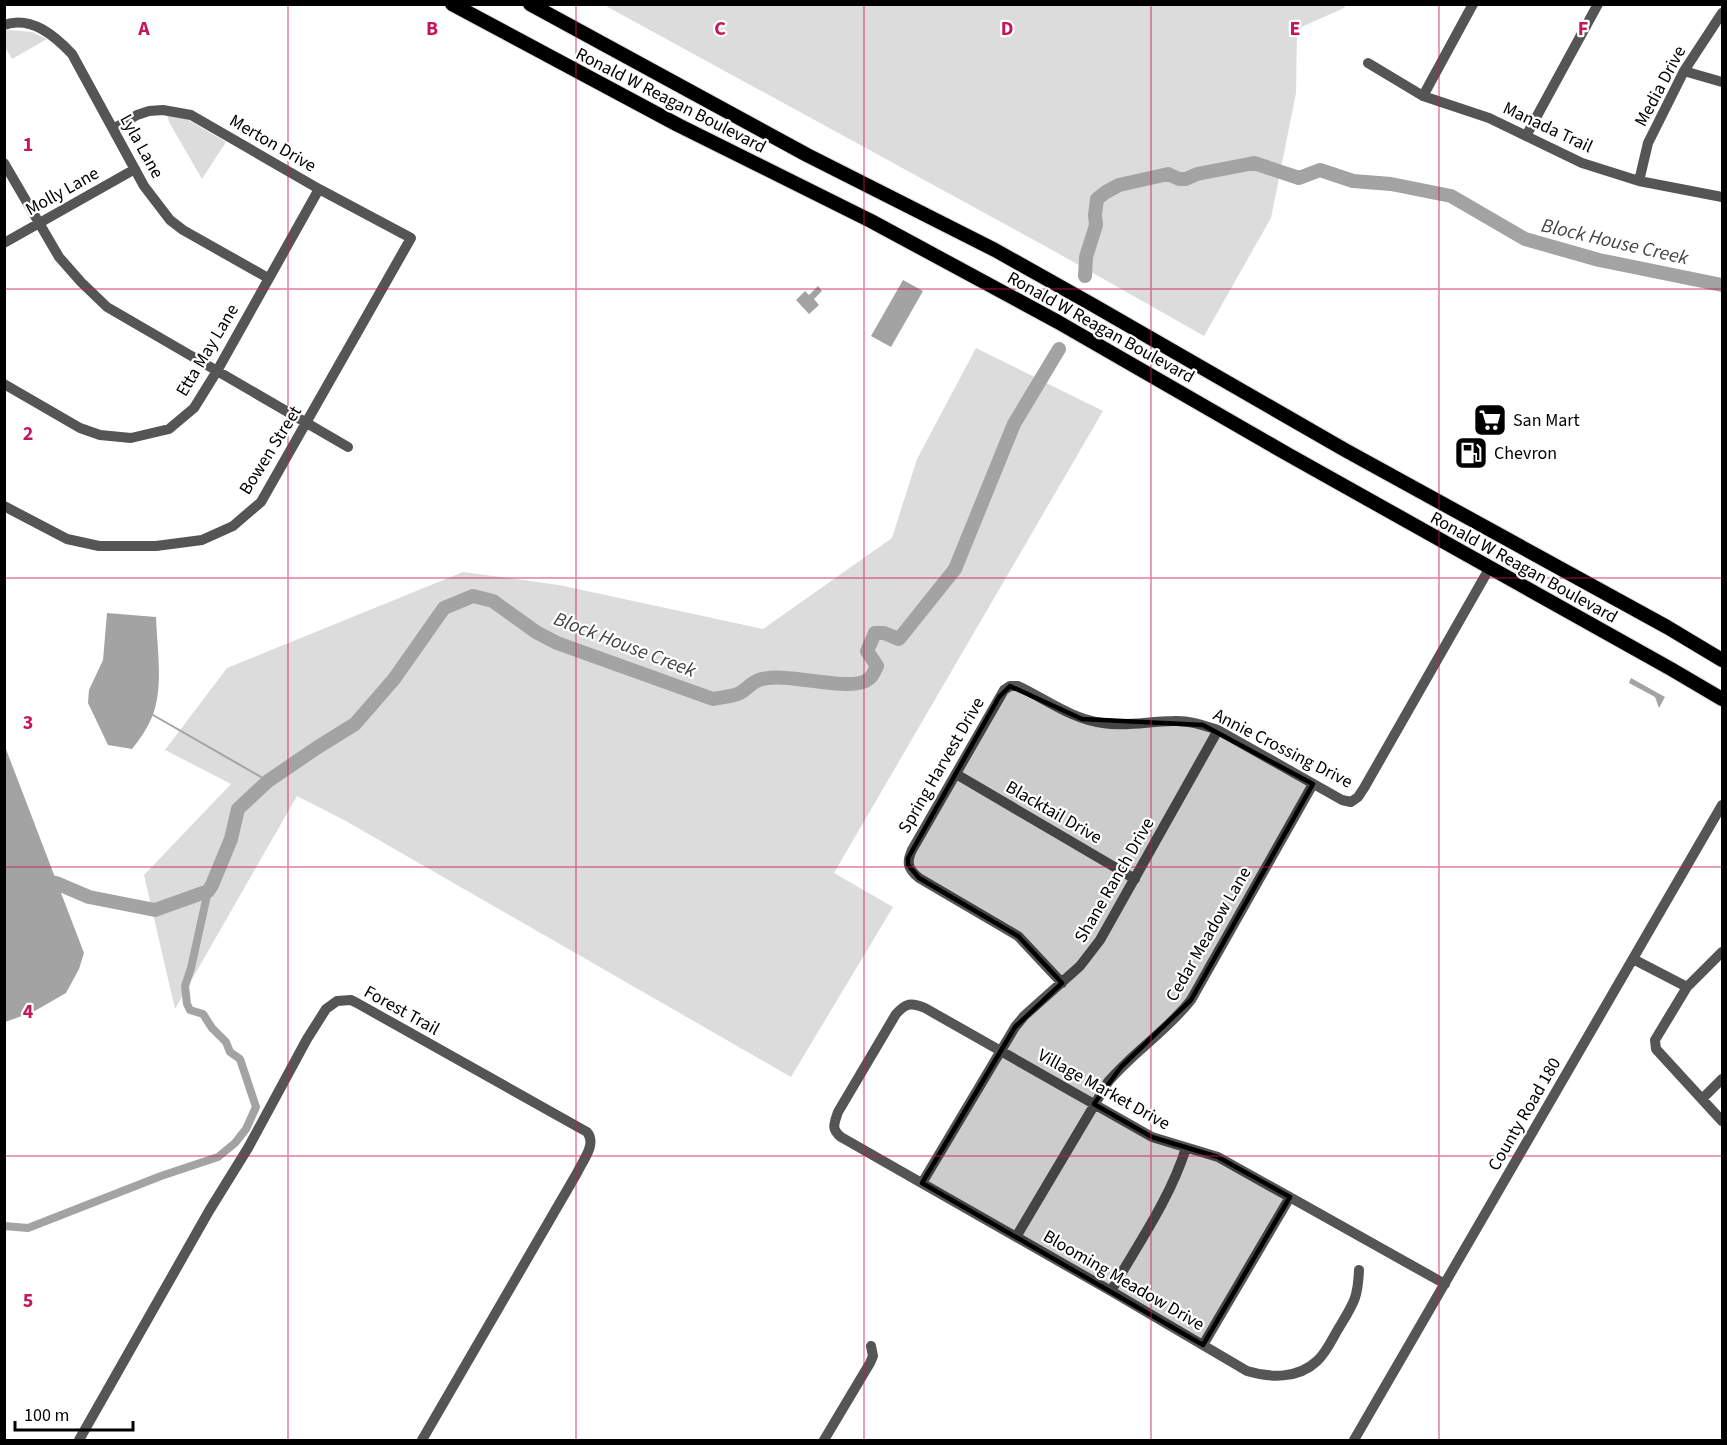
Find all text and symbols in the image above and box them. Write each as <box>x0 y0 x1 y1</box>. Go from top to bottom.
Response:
text: A <box>137 15 150 43</box>
text: B <box>426 15 438 43</box>
text: C <box>714 15 726 43</box>
text: D <box>1001 15 1013 43</box>
text: E <box>1290 15 1300 43</box>
text: F <box>1578 15 1588 43</box>
street label: Ronald W Reagan Boulevard <box>571 41 770 159</box>
street label: Media Drive <box>1629 41 1692 131</box>
street label: Manada Trail <box>1499 96 1597 159</box>
street label: Lyla Lane <box>114 109 170 183</box>
street label: Merton Drive <box>225 109 321 178</box>
text: 1 <box>23 131 33 159</box>
street label: Molly Lane <box>21 161 104 222</box>
water label: Block House Creek <box>1539 211 1691 273</box>
street label: Ronald W Reagan Boulevard <box>1003 265 1199 389</box>
street label: Etta May Lane <box>170 299 245 401</box>
street label: Bowen Street <box>233 401 308 500</box>
supermarket icon: San Mart <box>1472 402 1508 438</box>
place label: San Mart <box>1513 408 1580 433</box>
text: 2 <box>23 420 33 448</box>
fuel station icon: Chevron <box>1453 435 1489 471</box>
place label: Chevron <box>1494 441 1557 466</box>
street label: Ronald W Reagan Boulevard <box>1426 505 1622 629</box>
water label: Block House Creek <box>550 605 700 685</box>
street label: Spring Harvest Drive <box>892 692 991 838</box>
street label: Annie Crossing Drive <box>1209 702 1357 794</box>
text: 3 <box>23 709 33 737</box>
street label: Blacktail Drive <box>1001 775 1107 850</box>
street label: Shane Ranch Drive <box>1068 813 1160 947</box>
street label: Cedar Meadow Lane <box>1160 862 1257 1006</box>
street label: Forest Trail <box>359 979 444 1041</box>
text: 4 <box>23 998 34 1026</box>
street label: Village Market Drive <box>1033 1043 1174 1136</box>
street label: County Road 180 <box>1482 1053 1567 1175</box>
street label: Blooming Meadow Drive <box>1038 1224 1209 1337</box>
text: 5 <box>23 1287 33 1315</box>
scale bar <box>15 1394 134 1432</box>
text: 100 m <box>24 1403 69 1428</box>

